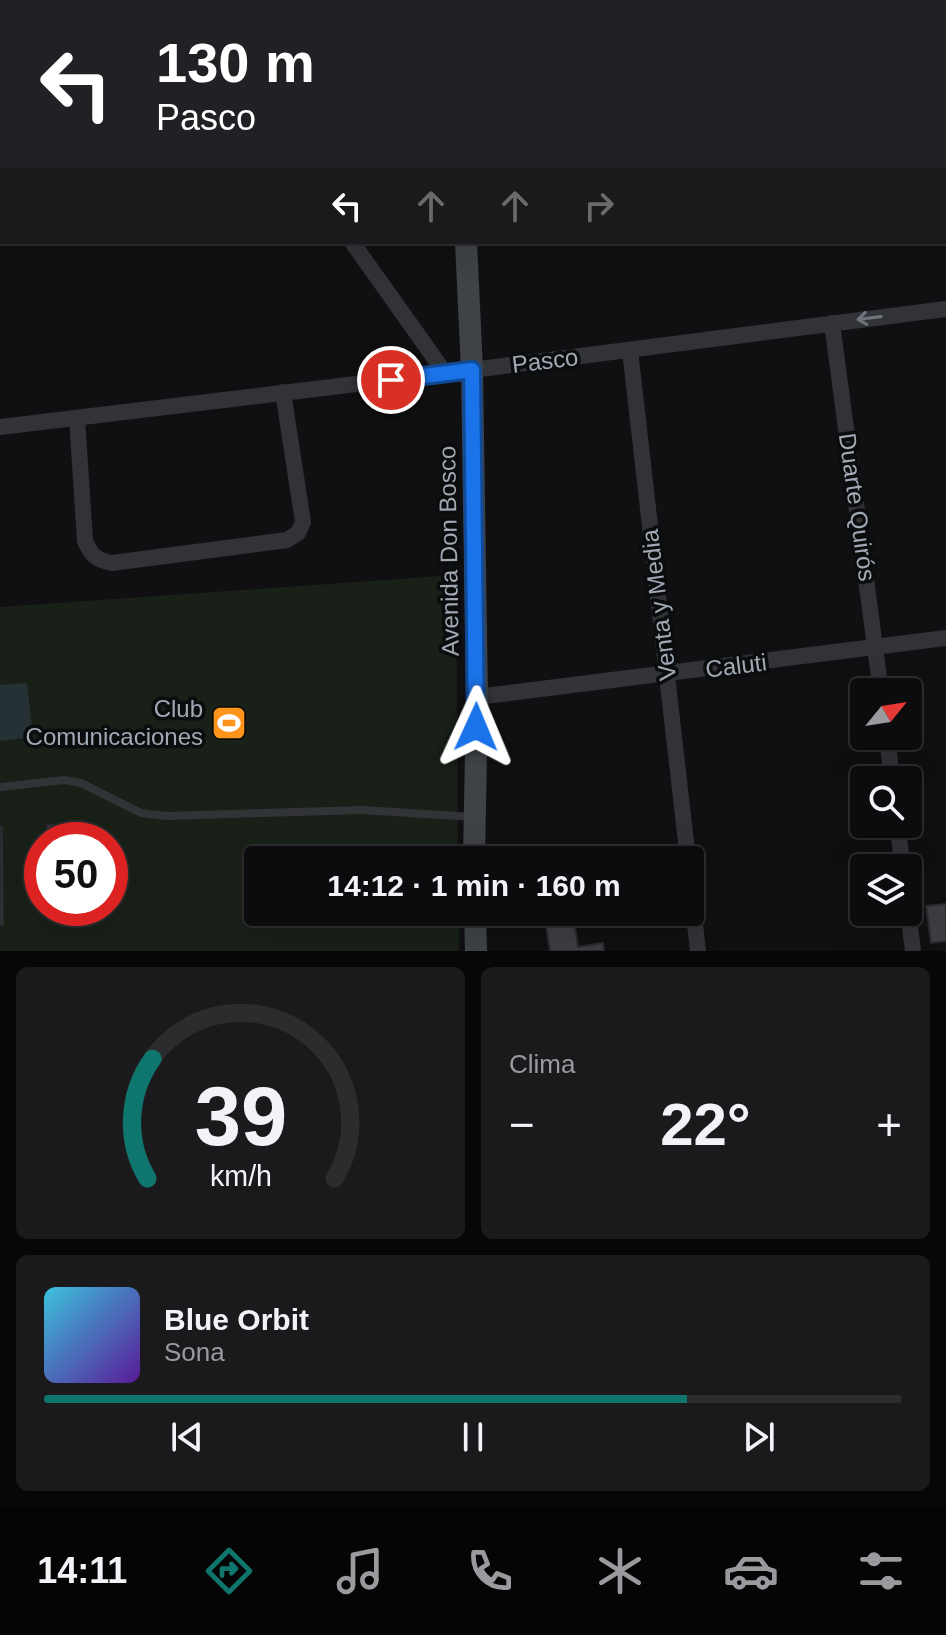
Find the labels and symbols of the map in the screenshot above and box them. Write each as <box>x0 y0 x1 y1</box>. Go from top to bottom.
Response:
one-way arrow <box>856 311 882 326</box>
street label: Pasco <box>510 343 580 378</box>
pin <box>357 346 425 414</box>
street label: Duarte Quirós <box>834 431 881 583</box>
street label: Avenida Don Bosco <box>433 446 464 656</box>
street label: Venta y Media <box>636 527 681 682</box>
street label: Caluti <box>704 648 768 683</box>
north arrow <box>850 678 922 750</box>
position arrow <box>434 685 518 769</box>
place label: Club Comunicaciones <box>26 695 203 750</box>
sports icon: Club Comunicaciones <box>210 704 248 742</box>
speed limit sign: 50 <box>24 822 128 926</box>

